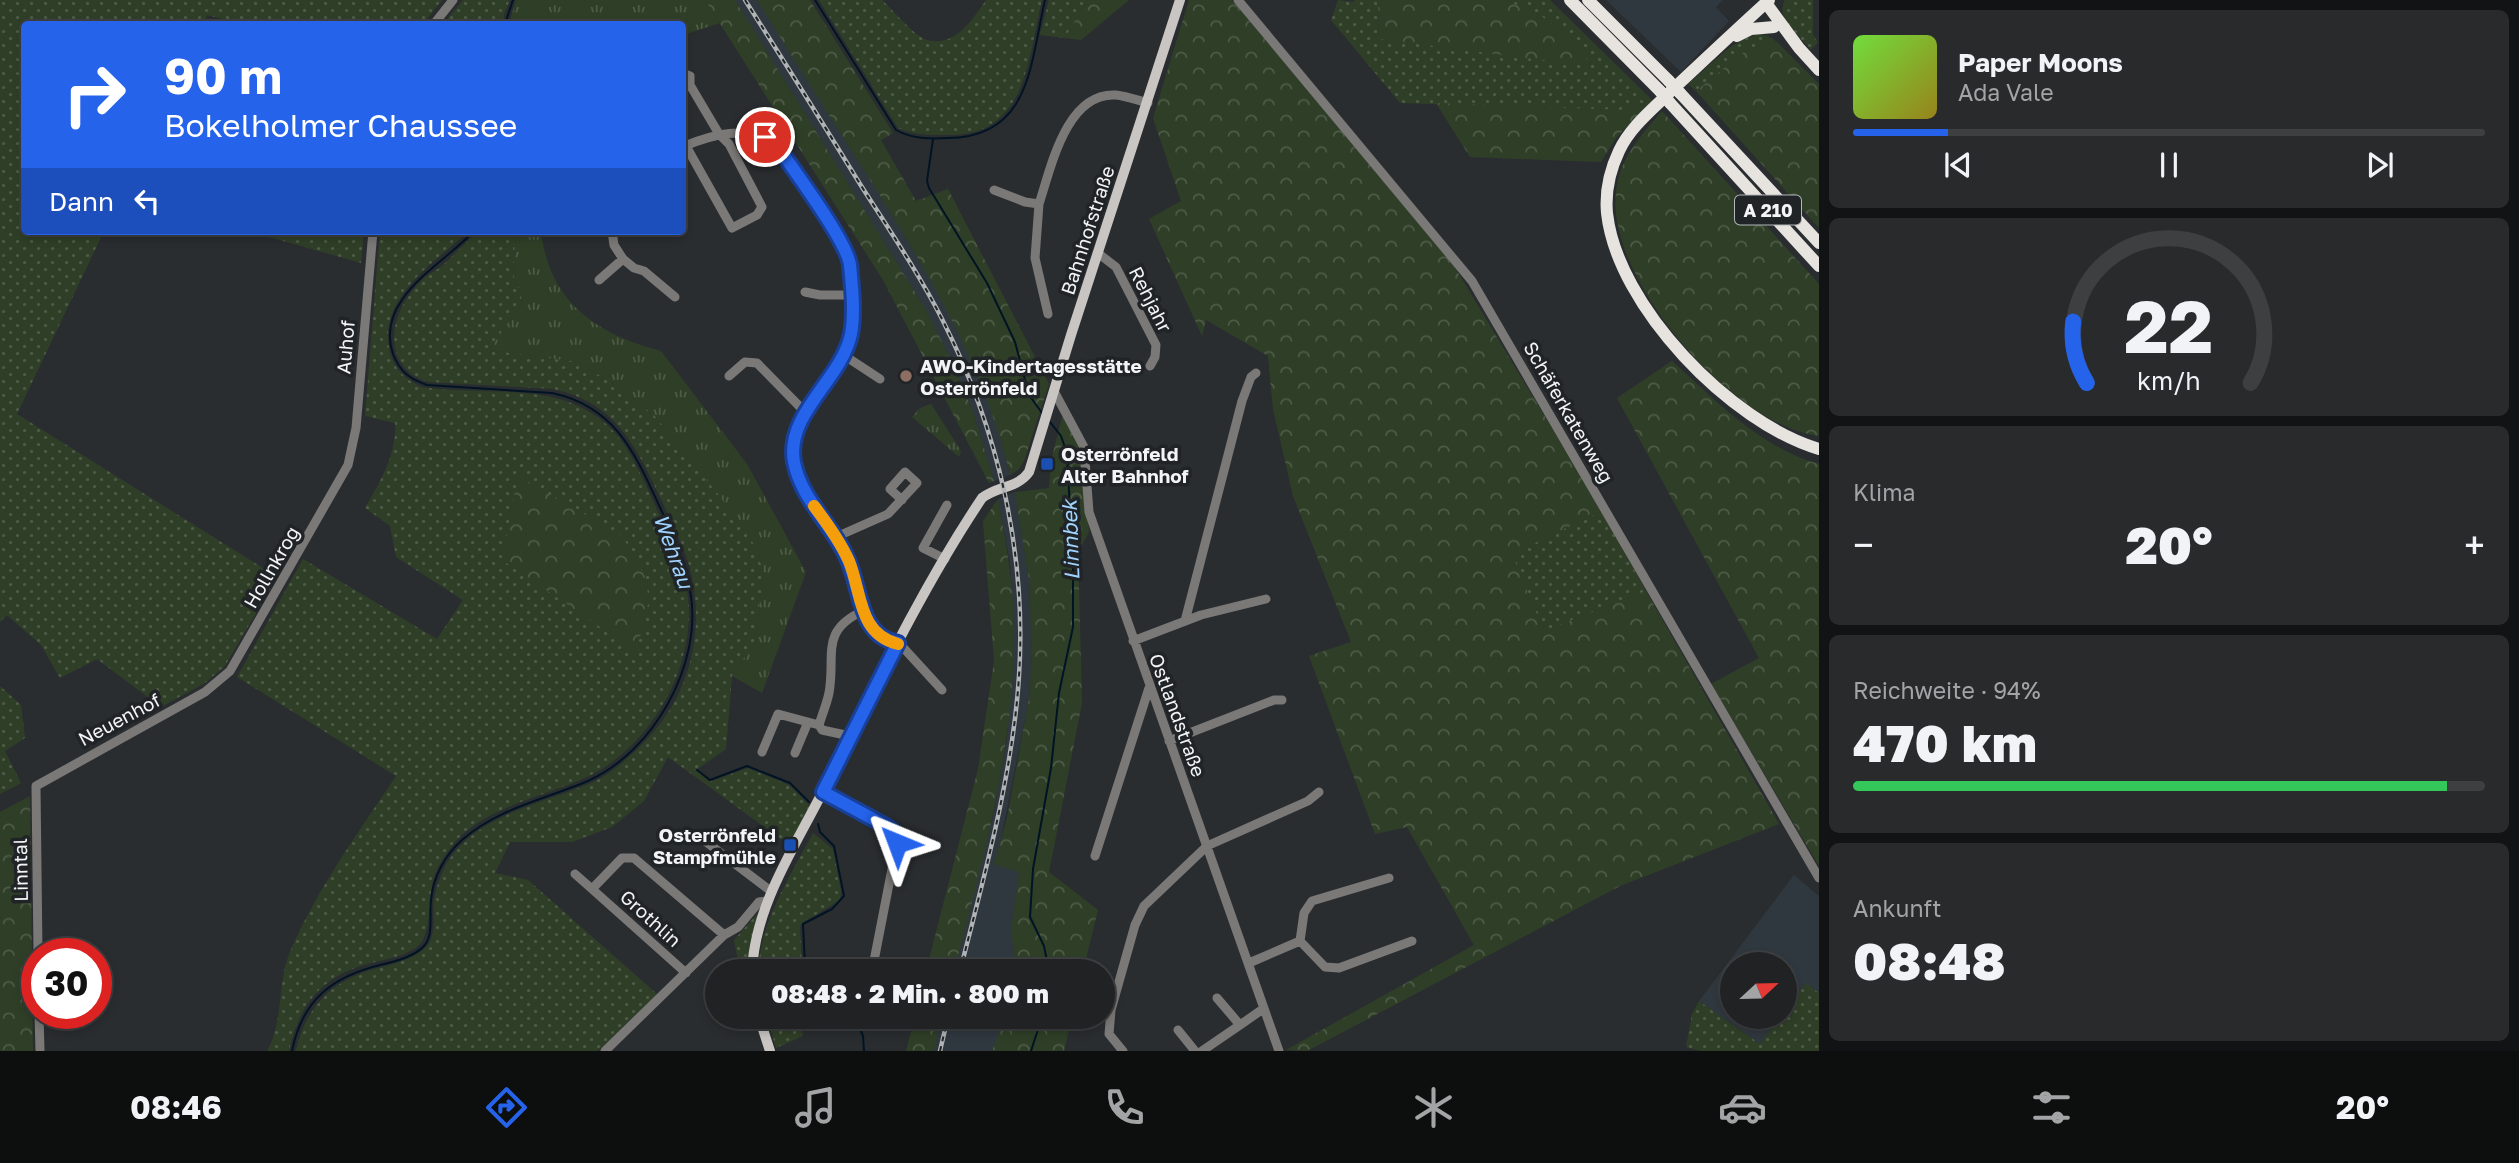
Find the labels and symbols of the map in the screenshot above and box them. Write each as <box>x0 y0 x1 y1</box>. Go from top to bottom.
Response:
pin <box>735 107 795 167</box>
street label: Bahnhofstraße <box>1055 163 1119 297</box>
road number: A 210 <box>1735 196 1801 224</box>
street label: Rehjahr <box>1125 262 1177 336</box>
street label: Auhof <box>331 319 359 375</box>
street label: Schäferkatenweg <box>1519 337 1619 487</box>
place label: AWO-Kindertagesstätte Osterrönfeld <box>920 354 1142 399</box>
marker: AWO-Kindertagesstätte Osterrönfeld <box>898 368 914 384</box>
place label: Osterrönfeld Alter Bahnhof <box>1061 442 1188 487</box>
marker: Osterrönfeld Alter Bahnhof <box>1039 456 1055 472</box>
water label: Linnbek <box>1056 497 1084 581</box>
water label: Wehrau <box>649 510 700 593</box>
street label: Hollnkrog <box>238 522 304 612</box>
street label: Ostlandstraße <box>1145 650 1211 780</box>
street label: Neuenhof <box>74 688 164 750</box>
position arrow <box>860 806 934 880</box>
place label: Osterrönfeld Stampfmühle <box>653 823 776 868</box>
marker: Osterrönfeld Stampfmühle <box>782 837 798 853</box>
street label: Linntal <box>8 838 32 902</box>
street label: Grothlin <box>616 885 686 951</box>
speed limit sign: 30 <box>21 938 112 1029</box>
north arrow <box>1720 952 1797 1029</box>

